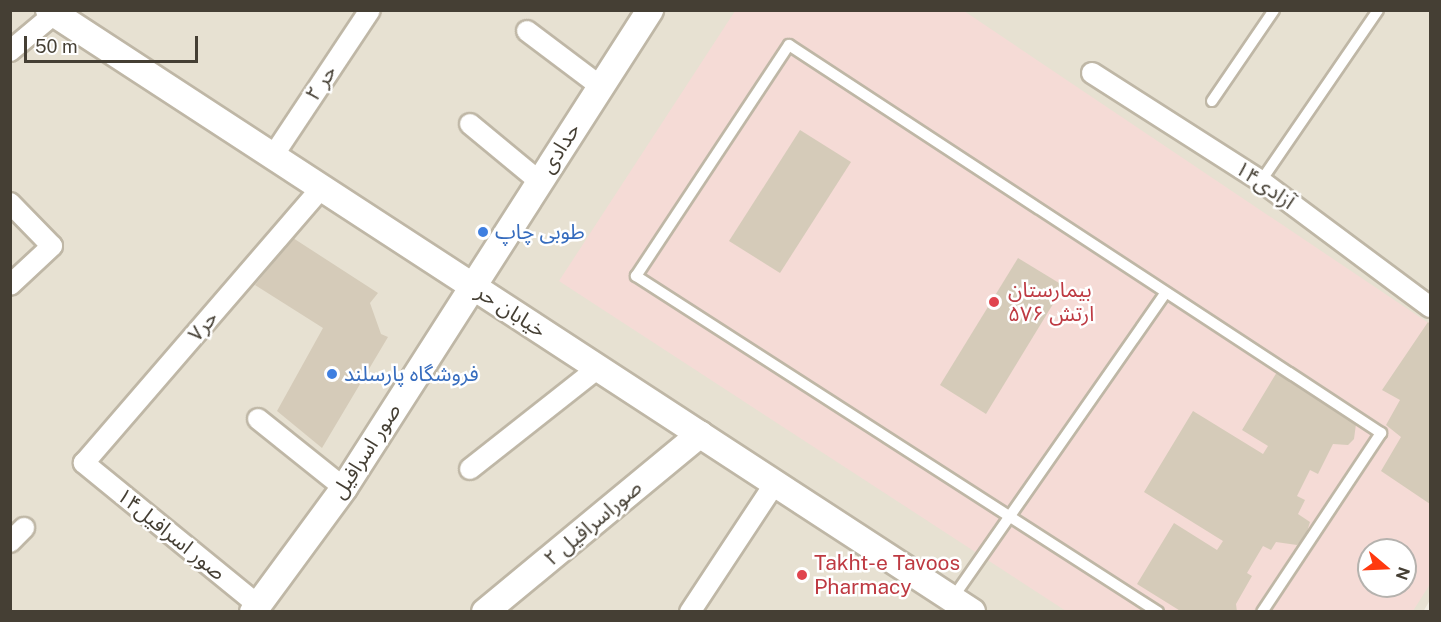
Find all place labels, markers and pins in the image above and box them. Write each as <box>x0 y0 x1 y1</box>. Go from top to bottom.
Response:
place label: طوبی چاپ <box>495 219 585 245</box>
marker: طوبی چاپ <box>476 225 490 239</box>
place label: بیمارستان ۵۷۶ ارتش <box>1008 277 1094 327</box>
marker: بیمارستان ۵۷۶ ارتش <box>985 293 1003 311</box>
place label: فروشگاه پارسلند <box>344 361 479 387</box>
marker: فروشگاه پارسلند <box>325 367 339 381</box>
place label: Takht-e Tavoos Pharmacy <box>814 550 960 600</box>
marker: Takht-e Tavoos Pharmacy <box>795 568 809 582</box>

